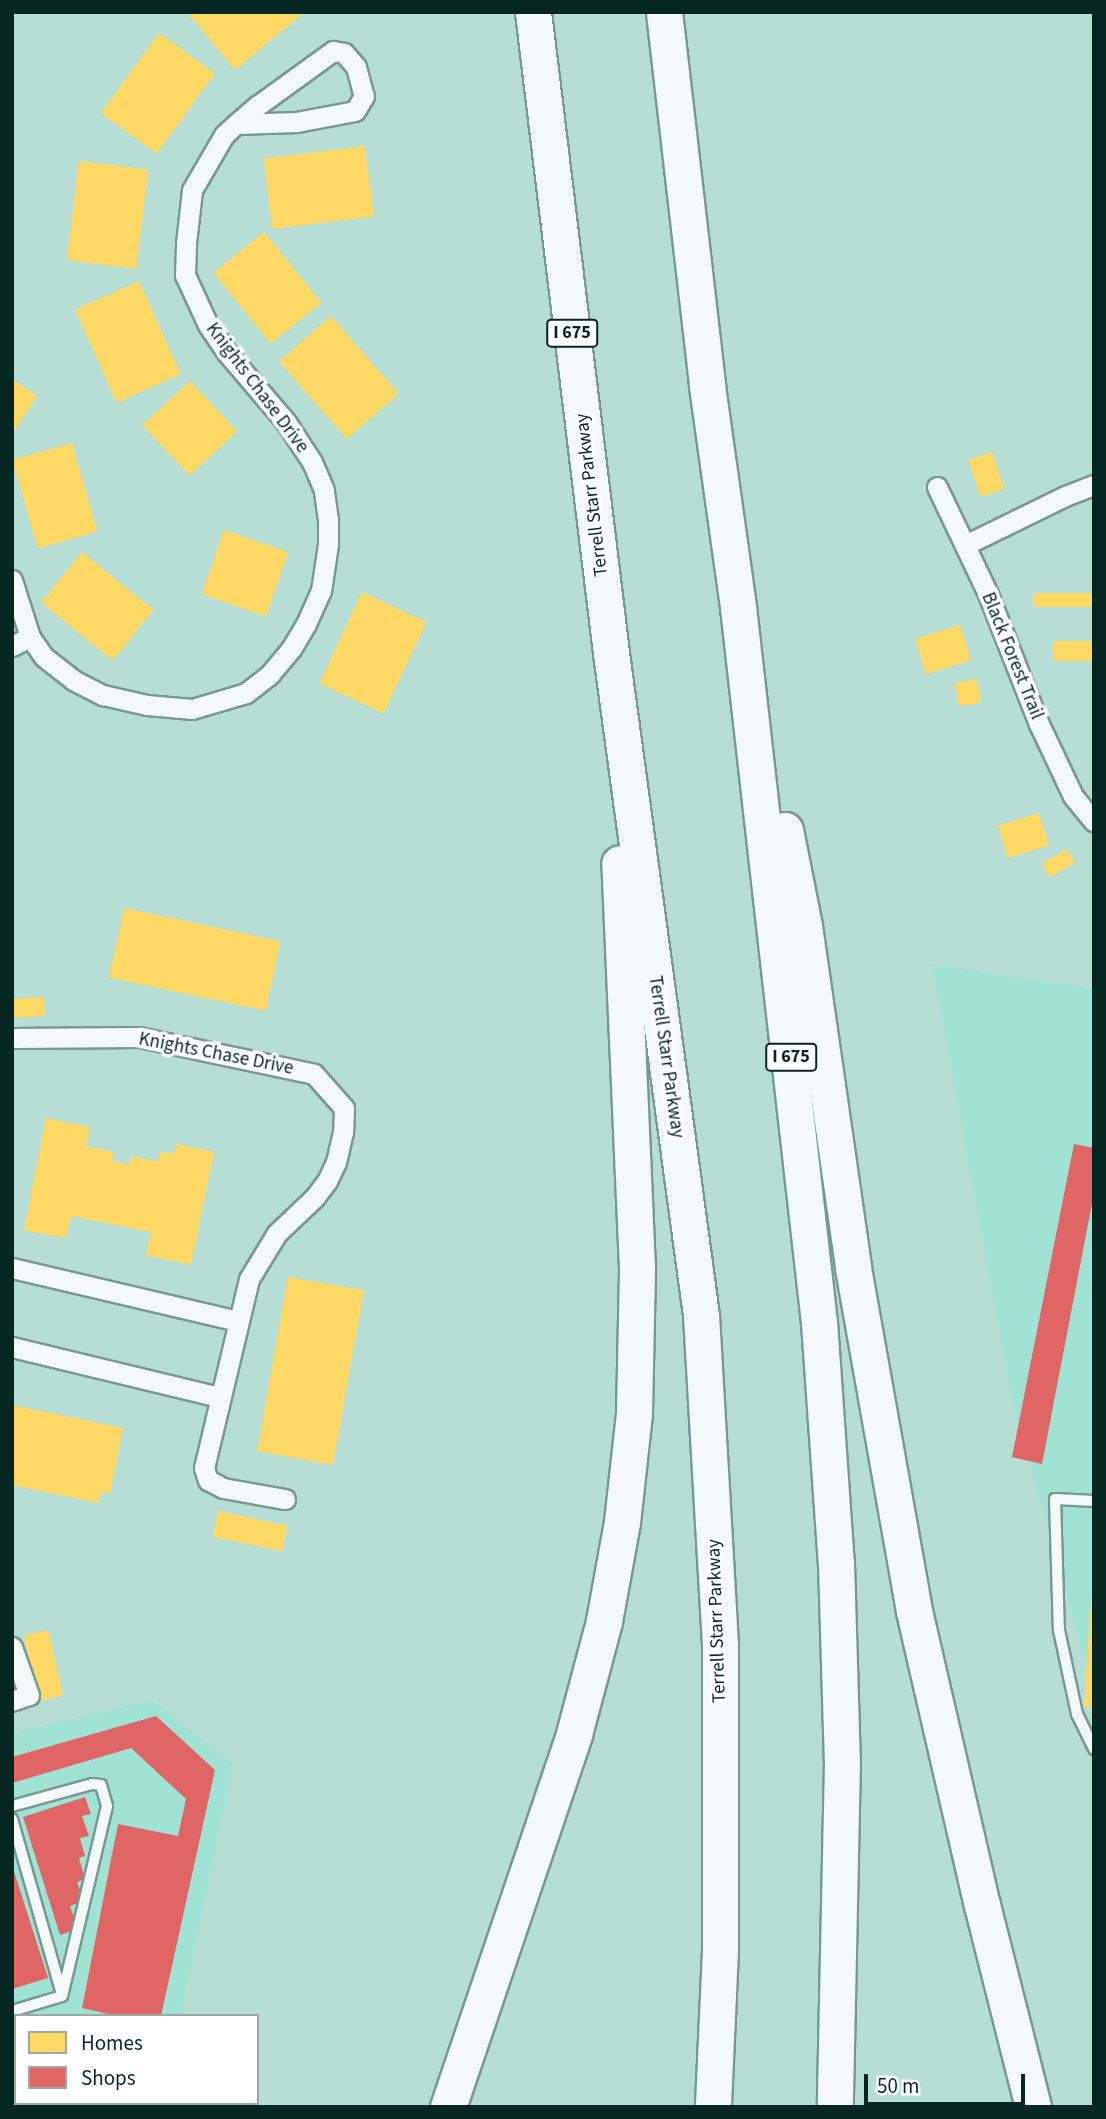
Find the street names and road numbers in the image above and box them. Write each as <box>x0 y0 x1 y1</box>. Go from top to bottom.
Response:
street label: Knights Chase Drive <box>201 318 313 458</box>
road number: I 675 <box>546 318 598 348</box>
street label: Terrell Starr Parkway <box>571 412 613 578</box>
street label: Black Forest Trail <box>976 589 1048 723</box>
street label: Terrell Starr Parkway <box>643 974 689 1140</box>
street label: Knights Chase Drive <box>137 1028 295 1080</box>
road number: I 675 <box>765 1042 817 1072</box>
street label: Terrell Starr Parkway <box>703 1539 731 1703</box>

